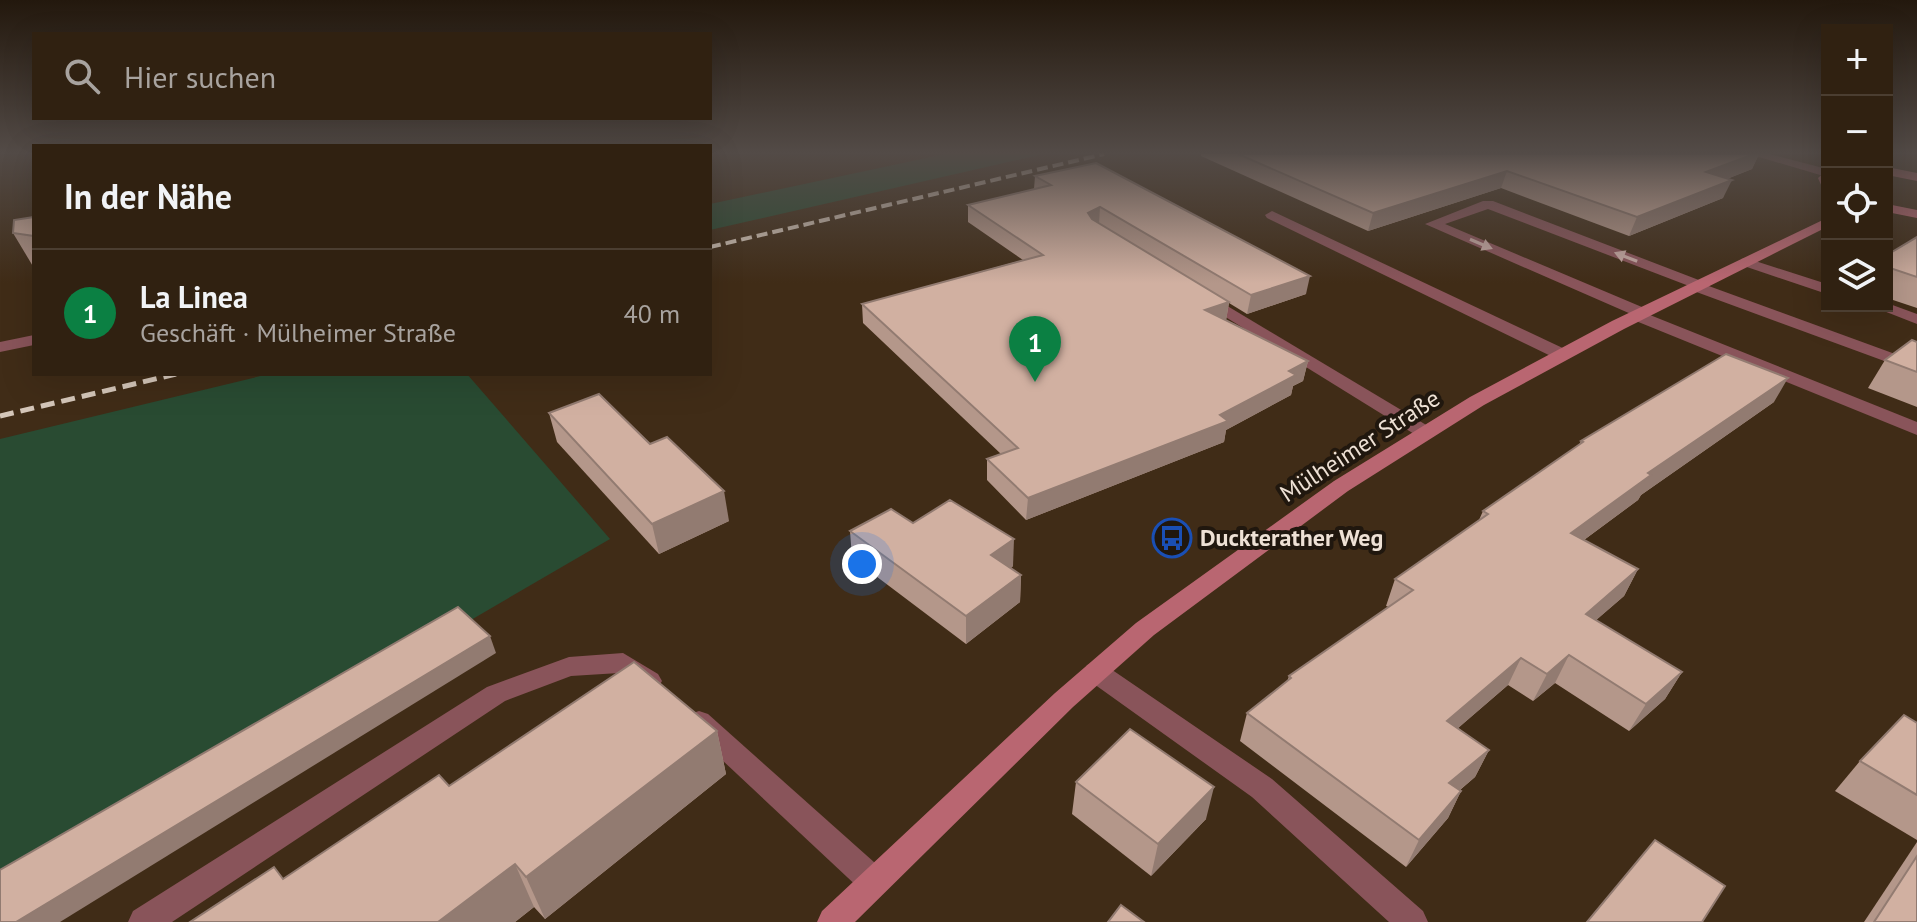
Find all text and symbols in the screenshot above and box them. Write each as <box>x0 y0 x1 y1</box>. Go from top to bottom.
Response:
map controls <box>1821 24 1893 312</box>
button: + <box>1821 24 1893 96</box>
search box <box>32 32 712 120</box>
icon: search <box>60 54 104 98</box>
text: Hier suchen <box>124 57 276 96</box>
button: − <box>1821 96 1893 168</box>
button: locate <box>1821 168 1893 240</box>
text: In der Nähe <box>64 174 232 218</box>
one-way arrow <box>1469 238 1493 251</box>
button: layers <box>1821 240 1893 312</box>
one-way arrow <box>1614 250 1638 263</box>
text: La Linea <box>140 277 248 316</box>
text: 1 <box>83 297 97 330</box>
text: 40 m <box>624 297 680 330</box>
text: Geschäft · Mülheimer Straße <box>140 316 456 349</box>
pin: 1 <box>1009 316 1061 382</box>
street label: Mülheimer Straße <box>1274 382 1445 509</box>
bus stop icon: Duckterather Weg <box>1151 517 1193 559</box>
place label: Duckterather Weg <box>1200 522 1383 553</box>
your location <box>842 544 882 584</box>

